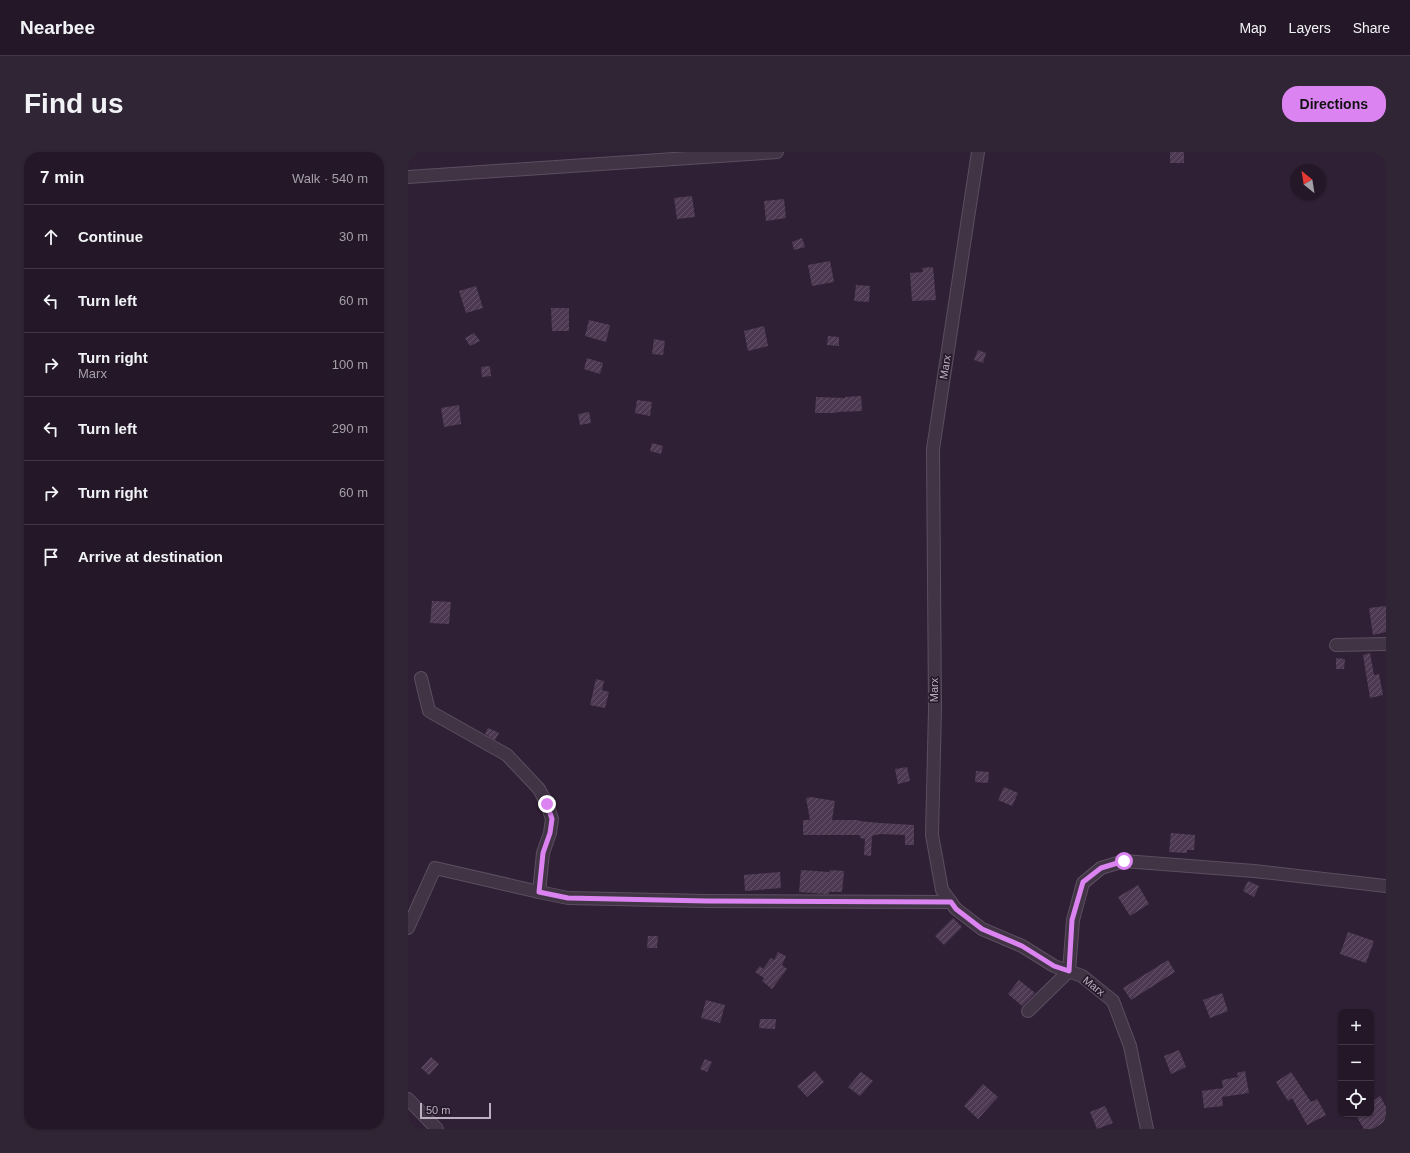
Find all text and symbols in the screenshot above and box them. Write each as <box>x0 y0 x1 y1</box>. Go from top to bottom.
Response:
text: Nearbee <box>20 17 95 38</box>
text: Map <box>1239 20 1267 36</box>
text: Layers <box>1289 20 1331 36</box>
text: Share <box>1353 20 1390 36</box>
button: Directions <box>1282 86 1386 122</box>
text: Find us <box>24 88 124 119</box>
north arrow <box>1290 164 1326 200</box>
text: 7 min <box>40 168 84 187</box>
text: Walk · 540 m <box>292 171 368 186</box>
icon: ahead <box>40 226 62 248</box>
text: Continue <box>78 228 143 245</box>
text: 30 m <box>339 229 368 244</box>
icon: left <box>40 290 62 312</box>
text: Turn left <box>78 292 137 309</box>
text: 60 m <box>339 293 368 308</box>
text: Turn right <box>78 349 148 366</box>
icon: right <box>40 354 62 376</box>
street label: Marx <box>937 354 953 380</box>
text: 100 m <box>332 357 368 372</box>
text: Marx <box>78 366 107 381</box>
icon: left <box>40 418 62 440</box>
text: Turn left <box>78 420 137 437</box>
text: 290 m <box>332 421 368 436</box>
icon: right <box>40 482 62 504</box>
text: Turn right <box>78 484 148 501</box>
text: 60 m <box>339 485 368 500</box>
icon: arrive <box>40 546 62 568</box>
text: Arrive at destination <box>78 548 223 565</box>
street label: Marx <box>928 677 940 702</box>
route end <box>538 795 556 813</box>
route start <box>1115 852 1133 870</box>
street label: Marx <box>1081 974 1108 999</box>
map controls <box>1338 1009 1374 1117</box>
button: + <box>1338 1009 1374 1045</box>
button: − <box>1338 1045 1374 1081</box>
button: locate <box>1338 1081 1374 1117</box>
scale bar <box>420 1101 491 1120</box>
text: 50 m <box>426 1104 450 1116</box>

